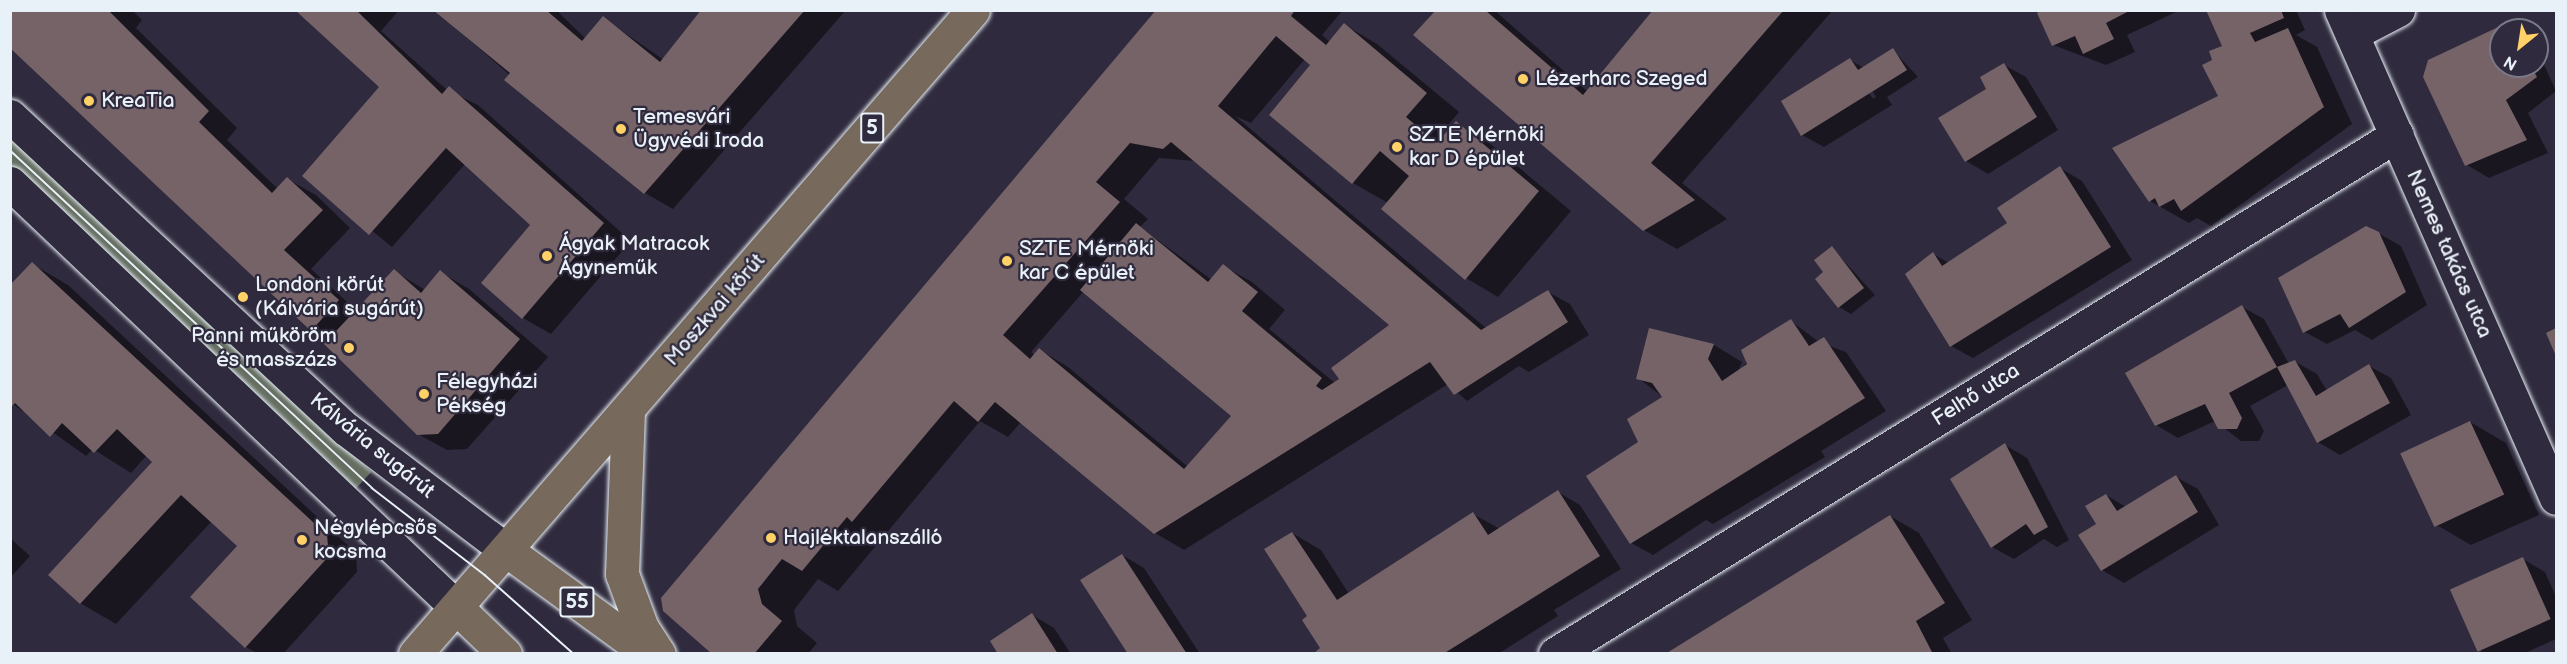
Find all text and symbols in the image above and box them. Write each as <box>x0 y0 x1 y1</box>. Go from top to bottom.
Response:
north arrow <box>2489 18 2549 78</box>
text: N <box>2501 51 2521 74</box>
place label: Lézerharc Szeged <box>1535 66 1708 92</box>
marker: Lézerharc Szeged <box>1516 72 1530 86</box>
place label: KreaTia <box>101 88 175 114</box>
marker: KreaTia <box>82 94 96 108</box>
place label: Temesvári Ügyvédi Iroda <box>633 104 764 154</box>
road number: 5 <box>860 111 884 145</box>
marker: Temesvári Ügyvédi Iroda <box>614 122 628 136</box>
place label: SZTE Mérnöki kar D épület <box>1409 122 1544 172</box>
marker: SZTE Mérnöki kar D épület <box>1390 140 1404 154</box>
street label: Nemes takács utca <box>2401 166 2497 342</box>
place label: Ágyak Matracok Ágyneműk <box>559 231 709 281</box>
place label: SZTE Mérnöki kar C épület <box>1019 236 1154 286</box>
marker: Ágyak Matracok Ágyneműk <box>540 249 554 263</box>
street label: Moszkvai körút <box>659 249 771 371</box>
marker: SZTE Mérnöki kar C épület <box>1000 254 1014 268</box>
place label: Londoni körút (Kálvária sugárút) <box>255 272 424 322</box>
marker: Londoni körút (Kálvária sugárút) <box>236 290 250 304</box>
place label: Panni műköröm és masszázs <box>191 323 337 373</box>
marker: Panni műköröm és masszázs <box>342 341 356 355</box>
street label: Felhő utca <box>1928 358 2024 432</box>
place label: Félegyházi Pékség <box>436 369 538 419</box>
marker: Félegyházi Pékség <box>417 387 431 401</box>
street label: Kálvária sugárút <box>304 388 440 504</box>
place label: Négylépcsős kocsma <box>314 515 437 565</box>
place label: Hajléktalanszálló <box>783 525 943 551</box>
marker: Hajléktalanszálló <box>764 531 778 545</box>
marker: Négylépcsős kocsma <box>295 533 309 547</box>
road number: 55 <box>559 585 595 619</box>

